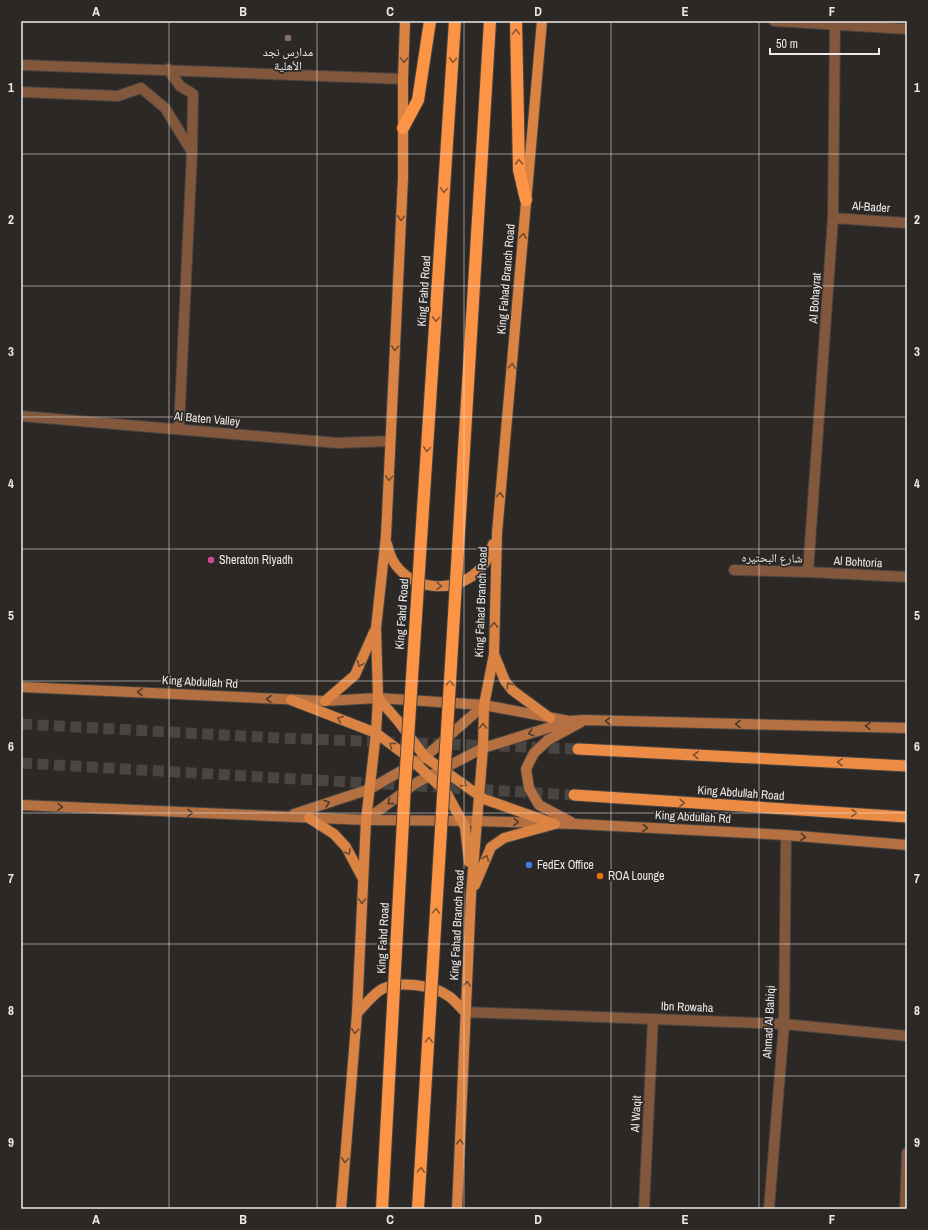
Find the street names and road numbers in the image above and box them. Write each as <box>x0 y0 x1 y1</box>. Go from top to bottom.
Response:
street label: Al-Bader <box>850 198 891 216</box>
street label: King Fahad Branch Road <box>493 223 519 335</box>
street label: King Fahd Road <box>414 255 434 327</box>
street label: Al Bohayrat <box>805 272 825 325</box>
street label: Al Baten Valley <box>172 408 241 430</box>
street label: King Fahad Branch Road <box>471 546 491 658</box>
street label: شارع البحتيره <box>741 549 803 567</box>
street label: Al Bohtoria <box>832 553 883 571</box>
street label: King Fahd Road <box>392 578 412 650</box>
street label: King Abdullah Rd <box>162 672 238 692</box>
street label: King Abdullah Road <box>697 782 785 804</box>
street label: King Abdullah Rd <box>655 807 731 827</box>
street label: King Fahad Branch Road <box>446 869 468 981</box>
street label: King Fahd Road <box>373 902 393 974</box>
street label: Ahmad Al Bahiqi <box>759 985 779 1060</box>
street label: Ibn Rowaha <box>660 998 714 1016</box>
street label: Al Waqit <box>627 1095 645 1134</box>

